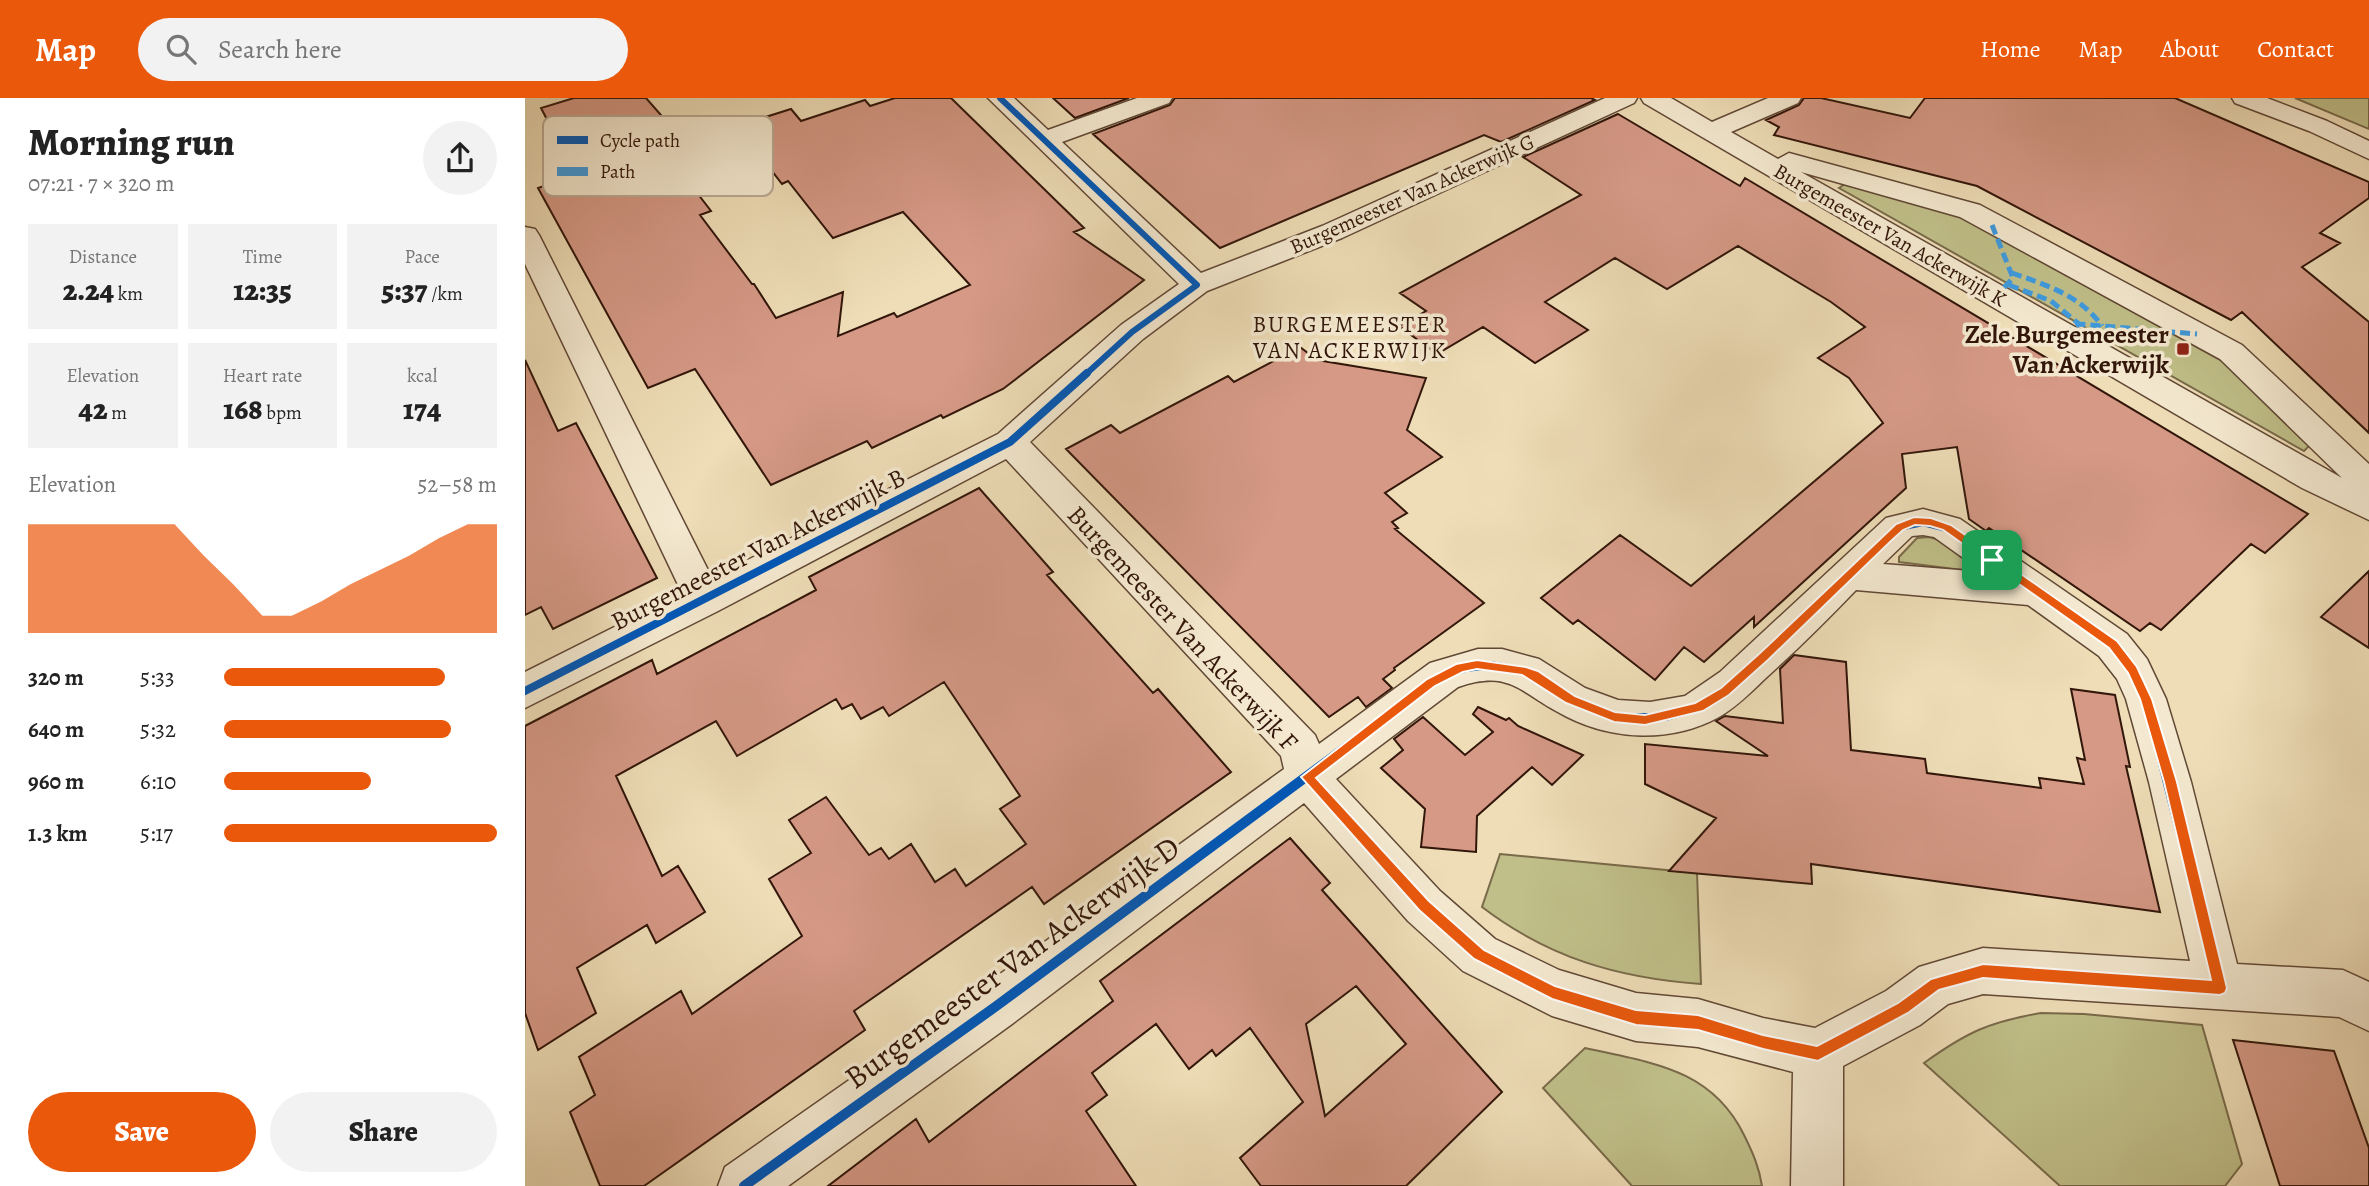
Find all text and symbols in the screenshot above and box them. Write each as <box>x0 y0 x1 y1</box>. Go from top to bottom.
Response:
search box <box>138 18 628 81</box>
text: Map <box>35 27 96 72</box>
icon: search <box>162 30 200 68</box>
text: Search here <box>218 32 342 67</box>
text: Home <box>1980 33 2041 65</box>
text: Map <box>2079 33 2123 65</box>
text: About <box>2161 33 2219 65</box>
text: Contact <box>2257 33 2334 65</box>
text: Morning run <box>28 116 235 168</box>
legend <box>543 116 773 196</box>
button: share <box>423 121 497 195</box>
street label: Burgemeester Van Ackerwijk G <box>1285 127 1539 261</box>
text: Cycle path <box>600 128 680 154</box>
street label: Burgemeester Van Ackerwijk K <box>1769 157 2011 313</box>
text: Path <box>600 159 635 185</box>
text: 07:21 · 7 × 320 m <box>28 168 175 199</box>
text: Distance <box>69 244 137 270</box>
text: Time <box>243 244 282 270</box>
text: Pace <box>405 244 440 270</box>
text: 2.24 <box>63 270 114 310</box>
text: 12:35 <box>233 270 292 310</box>
text: 5:37 <box>382 270 428 310</box>
text: km <box>114 281 143 307</box>
text: /km <box>428 281 463 307</box>
district label: BURGEMEESTER VAN ACKERWIJK <box>1252 309 1448 366</box>
place label: Zele Burgemeester Van Ackerwijk <box>1965 317 2170 382</box>
marker: Zele Burgemeester Van Ackerwijk <box>2175 341 2191 357</box>
text: Elevation <box>66 363 139 389</box>
text: Heart rate <box>223 363 302 389</box>
text: kcal <box>407 363 437 389</box>
text: 42 <box>79 389 108 429</box>
text: 168 <box>223 389 263 429</box>
text: 174 <box>403 389 441 429</box>
text: m <box>108 400 127 426</box>
text: bpm <box>263 400 302 426</box>
street label: Burgemeester Van Ackerwijk B <box>605 460 911 639</box>
text: Elevation <box>28 469 116 500</box>
text: 52–58 m <box>417 469 497 500</box>
street label: Burgemeester Van Ackerwijk F <box>1059 498 1306 759</box>
pin <box>1962 530 2022 590</box>
icon: arrive <box>1973 541 2011 579</box>
text: 320 m <box>28 662 84 693</box>
text: 5:33 <box>140 662 175 693</box>
text: 640 m <box>28 714 84 745</box>
text: 5:32 <box>140 714 176 745</box>
text: 960 m <box>28 766 84 797</box>
text: 6:10 <box>140 766 176 797</box>
text: 1.3 km <box>28 818 88 849</box>
text: 5:17 <box>140 818 173 849</box>
street label: Burgemeester Van Ackerwijk D <box>835 825 1189 1099</box>
button: Save <box>28 1092 256 1172</box>
button: Share <box>270 1092 497 1172</box>

